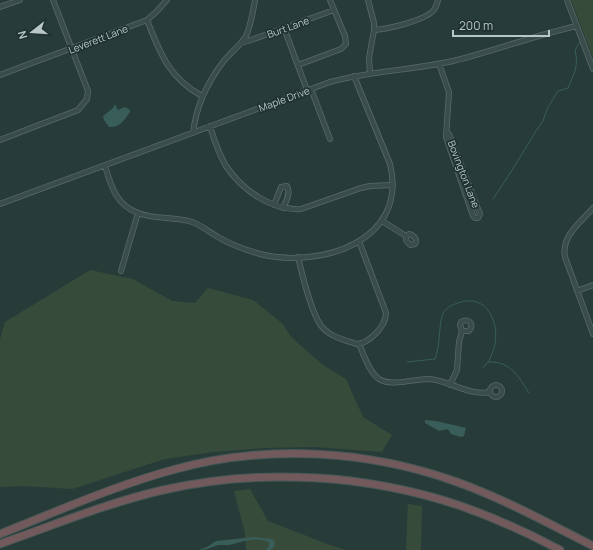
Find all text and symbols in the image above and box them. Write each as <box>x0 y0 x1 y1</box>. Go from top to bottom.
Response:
north arrow <box>12 12 52 52</box>
scale bar <box>453 12 549 38</box>
street label: Burt Lane <box>265 13 311 41</box>
text: 200 m <box>459 17 493 34</box>
street label: Leverett Lane <box>66 21 130 57</box>
text: N <box>14 29 30 41</box>
street label: Maple Drive <box>256 83 312 115</box>
street label: Bovington Lane <box>445 138 483 210</box>

